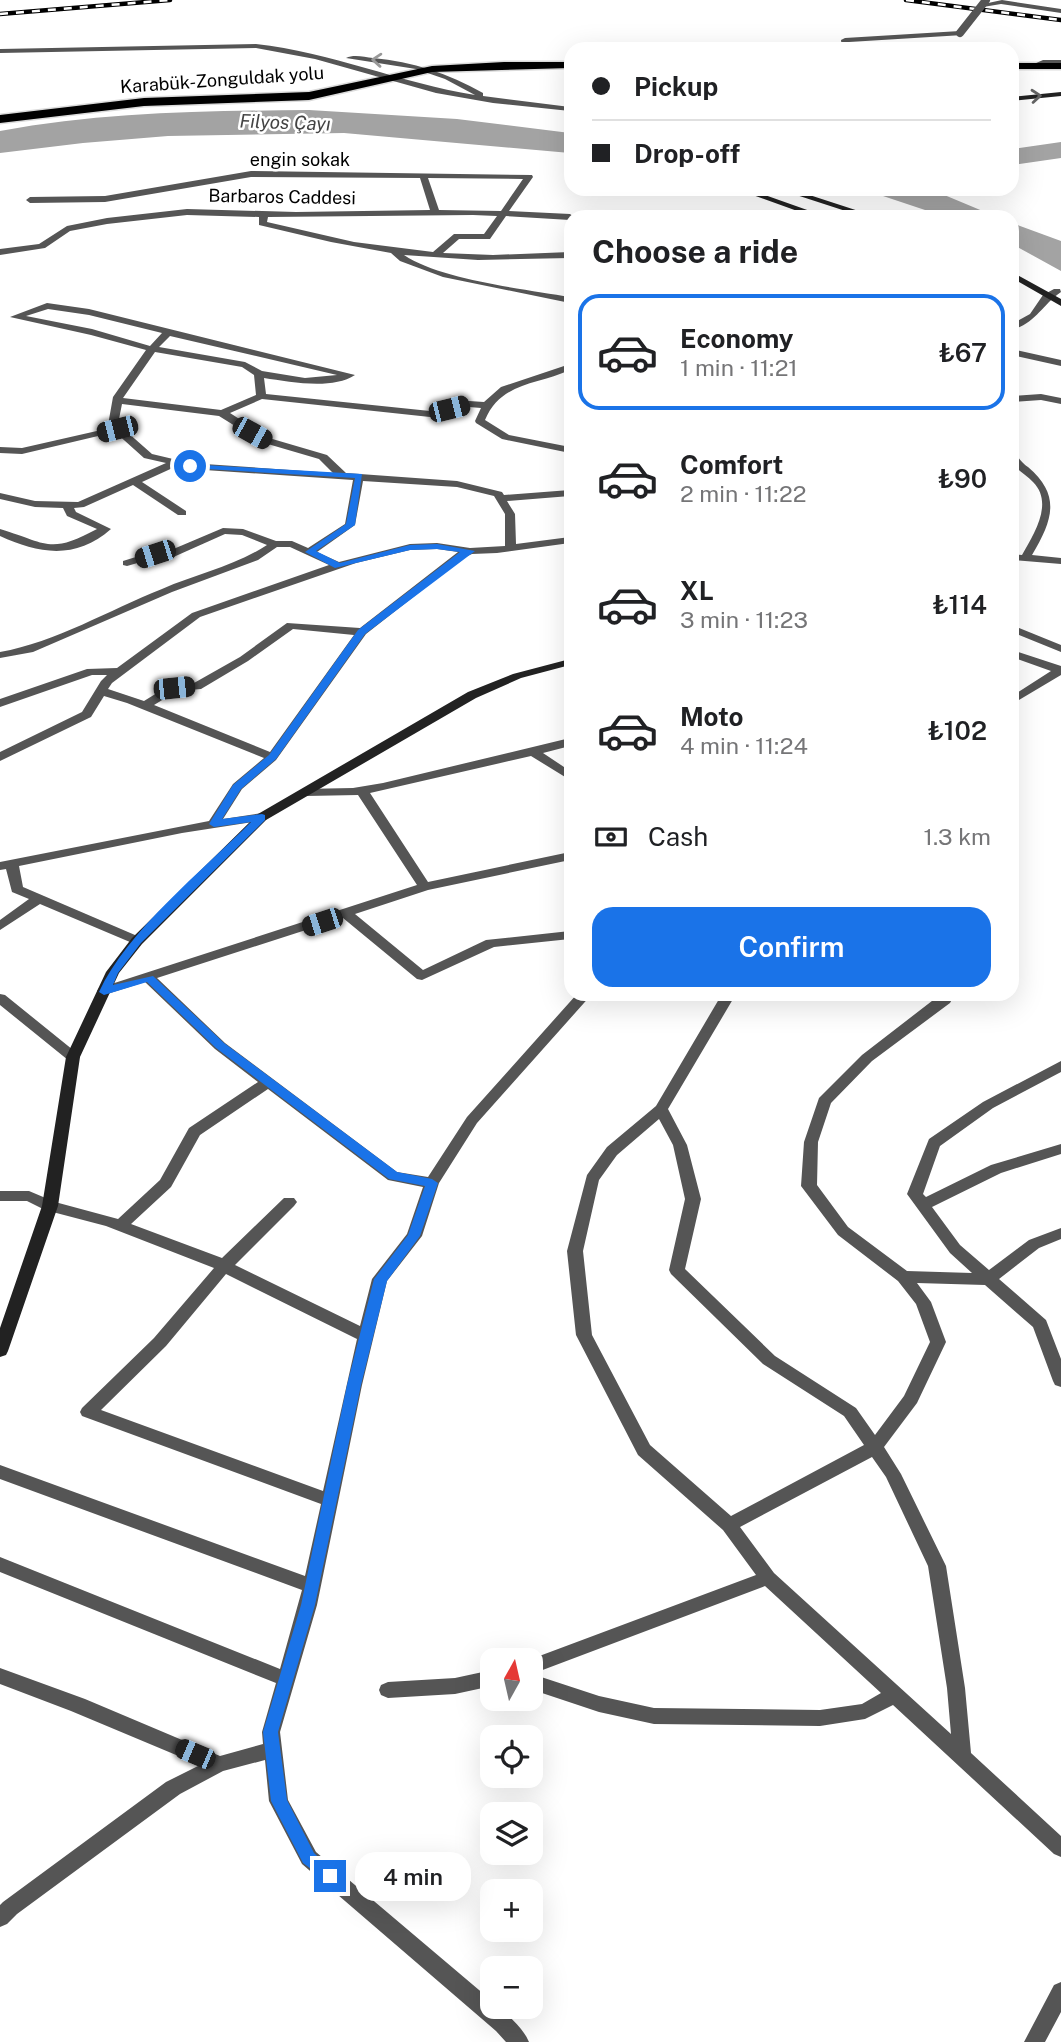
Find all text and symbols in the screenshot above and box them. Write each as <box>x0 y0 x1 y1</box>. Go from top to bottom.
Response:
one-way arrow <box>371 53 382 68</box>
street label: Karabük-Zonguldak yolu <box>119 62 325 97</box>
text: Pickup <box>634 71 718 102</box>
one-way arrow <box>1031 89 1042 104</box>
water label: Filyos Çayı <box>239 109 331 135</box>
text: Drop-off <box>634 138 740 169</box>
street label: engin sokak <box>250 149 350 170</box>
street label: Barbaros Caddesi <box>208 185 356 208</box>
text: Choose a ride <box>592 233 798 270</box>
icon: car <box>596 321 659 384</box>
text: Economy <box>680 323 793 354</box>
text: ₺67 <box>939 337 987 368</box>
text: 1 min · 11:21 <box>680 354 798 381</box>
car <box>427 394 472 424</box>
car <box>95 414 140 444</box>
car <box>229 414 276 452</box>
icon: car <box>596 447 659 510</box>
text: Comfort <box>680 449 783 480</box>
route start <box>174 450 206 482</box>
text: ₺90 <box>938 463 987 494</box>
text: 2 min · 11:22 <box>680 480 806 507</box>
car <box>132 538 179 570</box>
icon: car <box>596 573 659 636</box>
text: XL <box>680 575 714 606</box>
text: ₺114 <box>933 589 987 620</box>
text: 3 min · 11:23 <box>680 606 808 633</box>
car <box>153 675 196 701</box>
icon: car <box>596 699 659 762</box>
text: Moto <box>680 701 743 732</box>
text: ₺102 <box>928 715 987 746</box>
text: 4 min · 11:24 <box>680 732 808 759</box>
icon: cash <box>592 818 630 856</box>
text: Cash <box>648 821 708 852</box>
text: 1.3 km <box>924 823 991 850</box>
car <box>299 906 346 938</box>
button: Confirm <box>592 907 991 987</box>
north arrow <box>480 1648 542 1712</box>
map controls <box>480 1648 543 2019</box>
button: locate <box>480 1725 543 1788</box>
car <box>172 1736 219 1772</box>
button: layers <box>480 1802 543 1865</box>
callout: 4 min <box>354 1852 470 1900</box>
route end <box>314 1860 346 1892</box>
text: 4 min <box>383 1863 443 1890</box>
button: + <box>480 1879 543 1942</box>
button: − <box>480 1956 543 2019</box>

